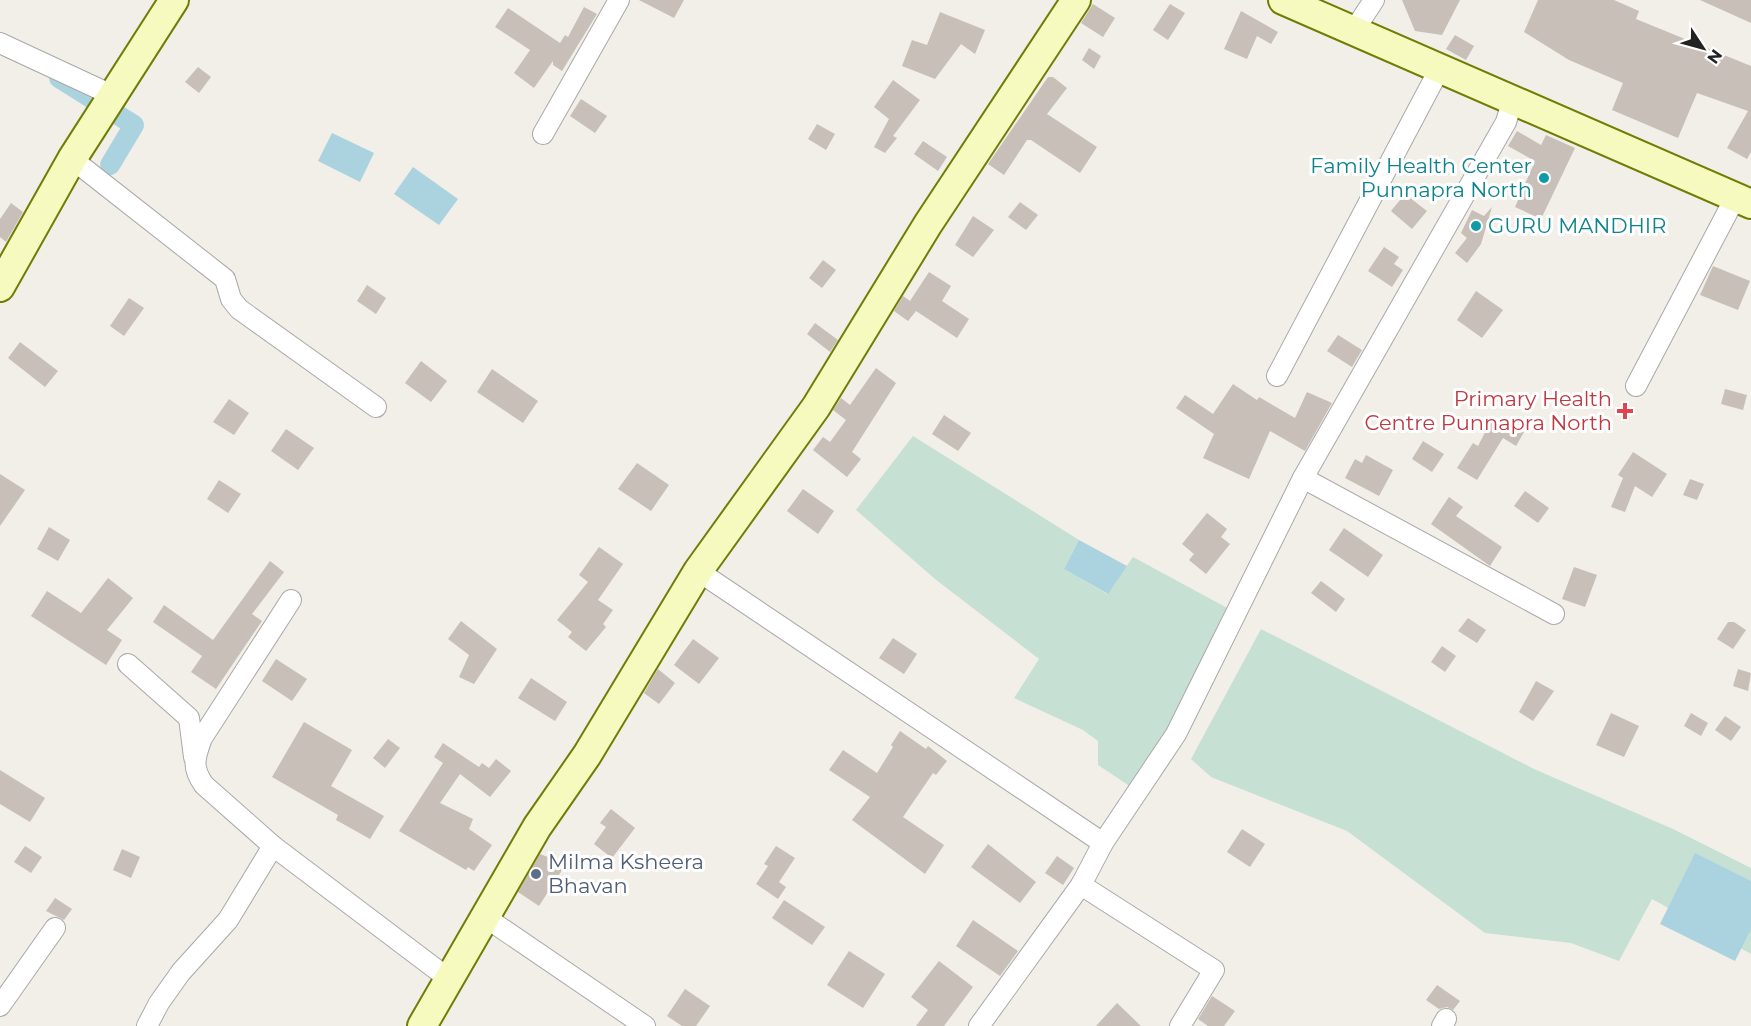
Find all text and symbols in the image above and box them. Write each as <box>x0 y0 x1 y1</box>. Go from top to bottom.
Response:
north arrow <box>1673 18 1733 78</box>
text: N <box>1703 46 1726 67</box>
place label: Family Health Center Punnapra North <box>1310 153 1532 202</box>
marker: Family Health Center Punnapra North <box>1537 171 1551 185</box>
place label: GURU MANDHIR <box>1488 213 1666 238</box>
marker: GURU MANDHIR <box>1469 219 1483 233</box>
place label: Primary Health Centre Punnapra North <box>1364 386 1612 435</box>
marker: Primary Health Centre Punnapra North <box>1616 402 1634 420</box>
place label: Milma Ksheera Bhavan <box>548 849 704 898</box>
marker: Milma Ksheera Bhavan <box>529 867 543 881</box>

